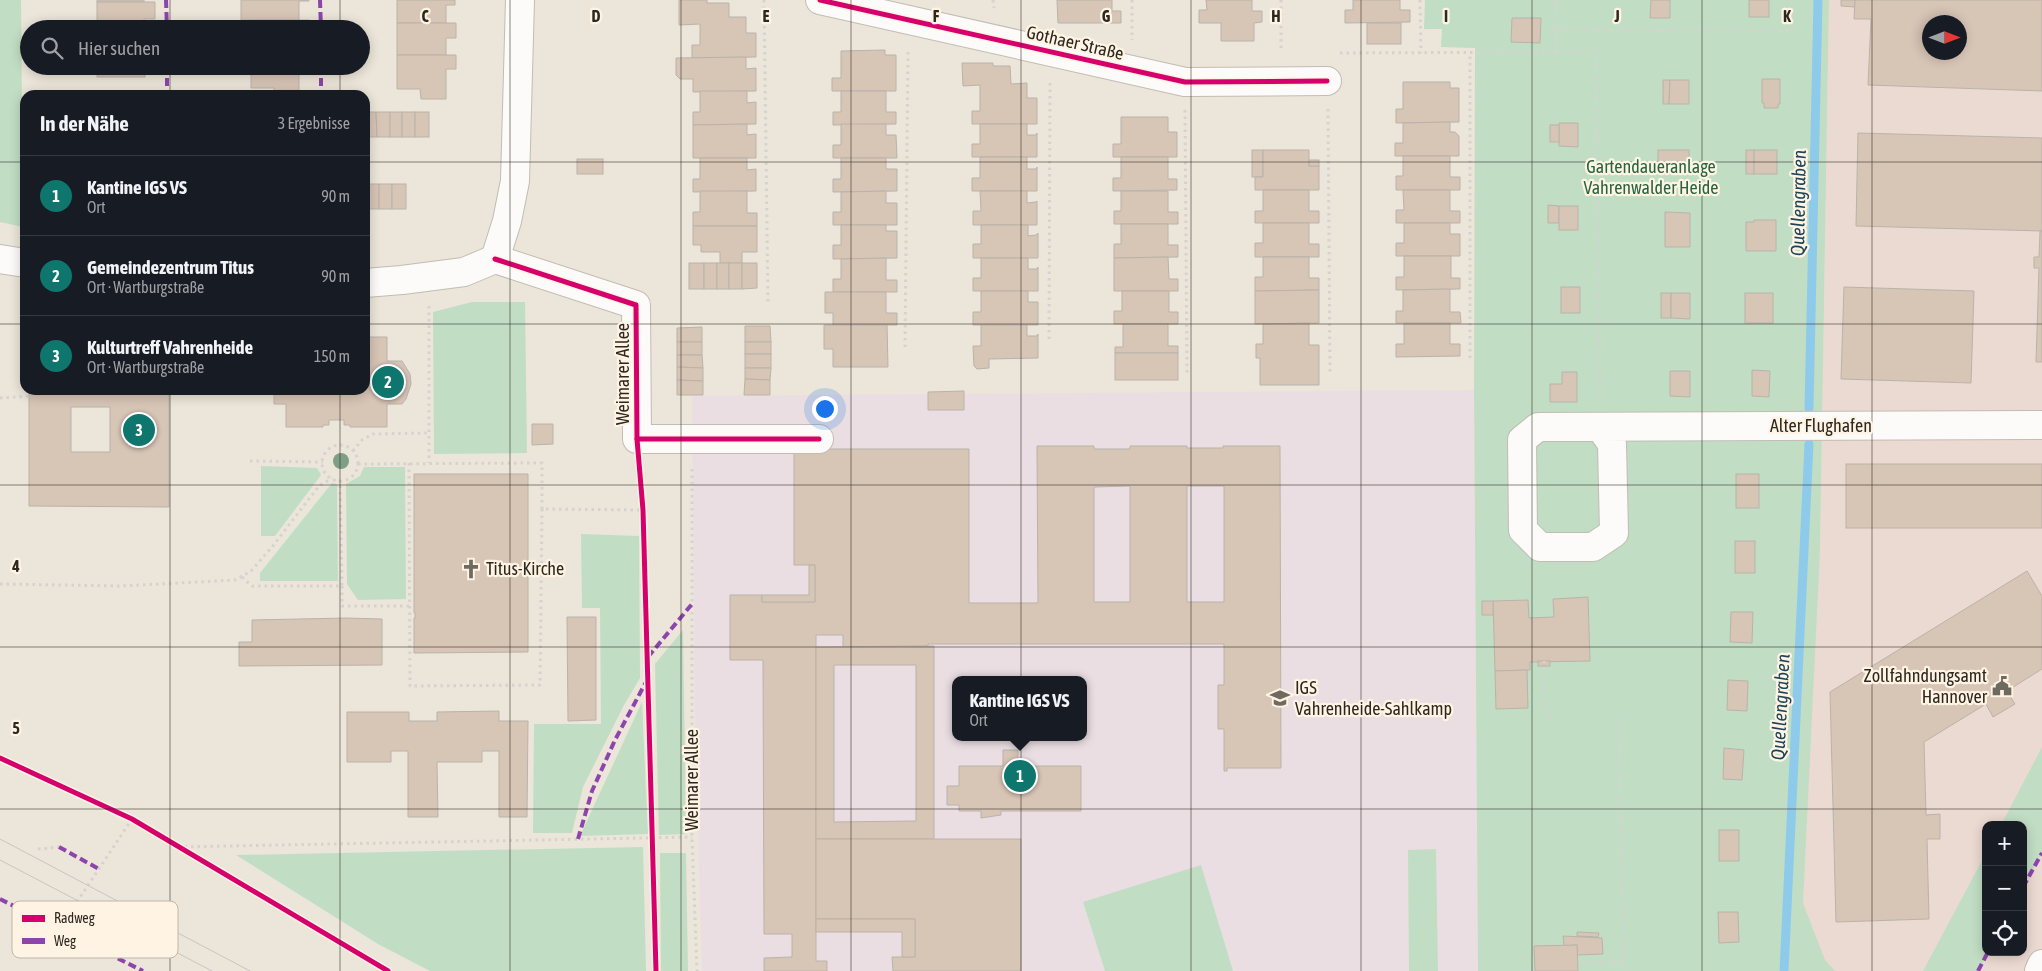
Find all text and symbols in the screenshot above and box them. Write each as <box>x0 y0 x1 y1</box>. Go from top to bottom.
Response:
text: C <box>421 7 429 25</box>
text: D <box>592 7 601 25</box>
text: E <box>763 7 770 25</box>
text: F <box>933 7 940 25</box>
text: G <box>1102 7 1111 25</box>
text: H <box>1271 7 1281 25</box>
text: I <box>1444 7 1448 25</box>
text: J <box>1613 7 1620 25</box>
text: K <box>1783 7 1791 25</box>
north arrow <box>1922 15 1967 60</box>
search box <box>20 20 370 75</box>
street label: Gothaer Straße <box>1025 21 1126 64</box>
icon: search <box>38 34 66 62</box>
text: Hier suchen <box>78 37 160 59</box>
text: In der Nähe <box>40 111 129 135</box>
text: 3 Ergebnisse <box>278 114 350 132</box>
water label: Quellengraben <box>1786 150 1810 256</box>
park label: Gartendaueranlage Vahrenwalder Heide <box>1583 156 1719 198</box>
text: Kantine IGS VS <box>87 176 187 198</box>
text: 1 <box>52 187 60 205</box>
text: 90 m <box>321 187 350 205</box>
text: Ort <box>87 198 106 216</box>
text: Gemeindezentrum Titus <box>87 256 254 278</box>
text: 2 <box>52 267 60 285</box>
text: 90 m <box>321 267 350 285</box>
text: Ort · Wartburgstraße <box>87 278 204 296</box>
street label: Weimarer Allee <box>612 323 633 425</box>
text: Kulturtreff Vahrenheide <box>87 336 253 358</box>
text: 3 <box>52 347 60 365</box>
text: 150 m <box>314 347 350 365</box>
text: Ort · Wartburgstraße <box>87 358 204 376</box>
pin: 2 <box>372 363 404 401</box>
your location <box>812 396 838 422</box>
pin: 3 <box>123 411 155 449</box>
street label: Alter Flughafen <box>1770 415 1872 436</box>
text: 4 <box>11 557 20 575</box>
church icon: Titus-Kirche <box>460 558 482 580</box>
place label: Titus-Kirche <box>486 558 564 579</box>
water label: Quellengraben <box>1766 653 1794 761</box>
place label: Zollfahndungsamt Hannover <box>1864 665 1988 707</box>
public building icon: Zollfahndungsamt Hannover <box>1991 675 2013 697</box>
popup <box>952 676 1087 741</box>
place label: IGS Vahrenheide-Sahlkamp <box>1295 677 1452 719</box>
school or university icon: IGS Vahrenheide-Sahlkamp <box>1269 687 1291 709</box>
text: Kantine IGS VS <box>969 689 1070 711</box>
text: Ort <box>969 711 988 729</box>
text: 5 <box>12 719 20 737</box>
street label: Weimarer Allee <box>681 729 702 831</box>
pin: 1 <box>1004 757 1036 795</box>
map controls <box>1982 821 2027 956</box>
button: + <box>1982 821 2027 866</box>
button: − <box>1982 866 2027 911</box>
legend <box>12 901 178 958</box>
text: Radweg <box>54 910 95 926</box>
button: locate <box>1982 911 2027 956</box>
text: Weg <box>54 933 76 949</box>

